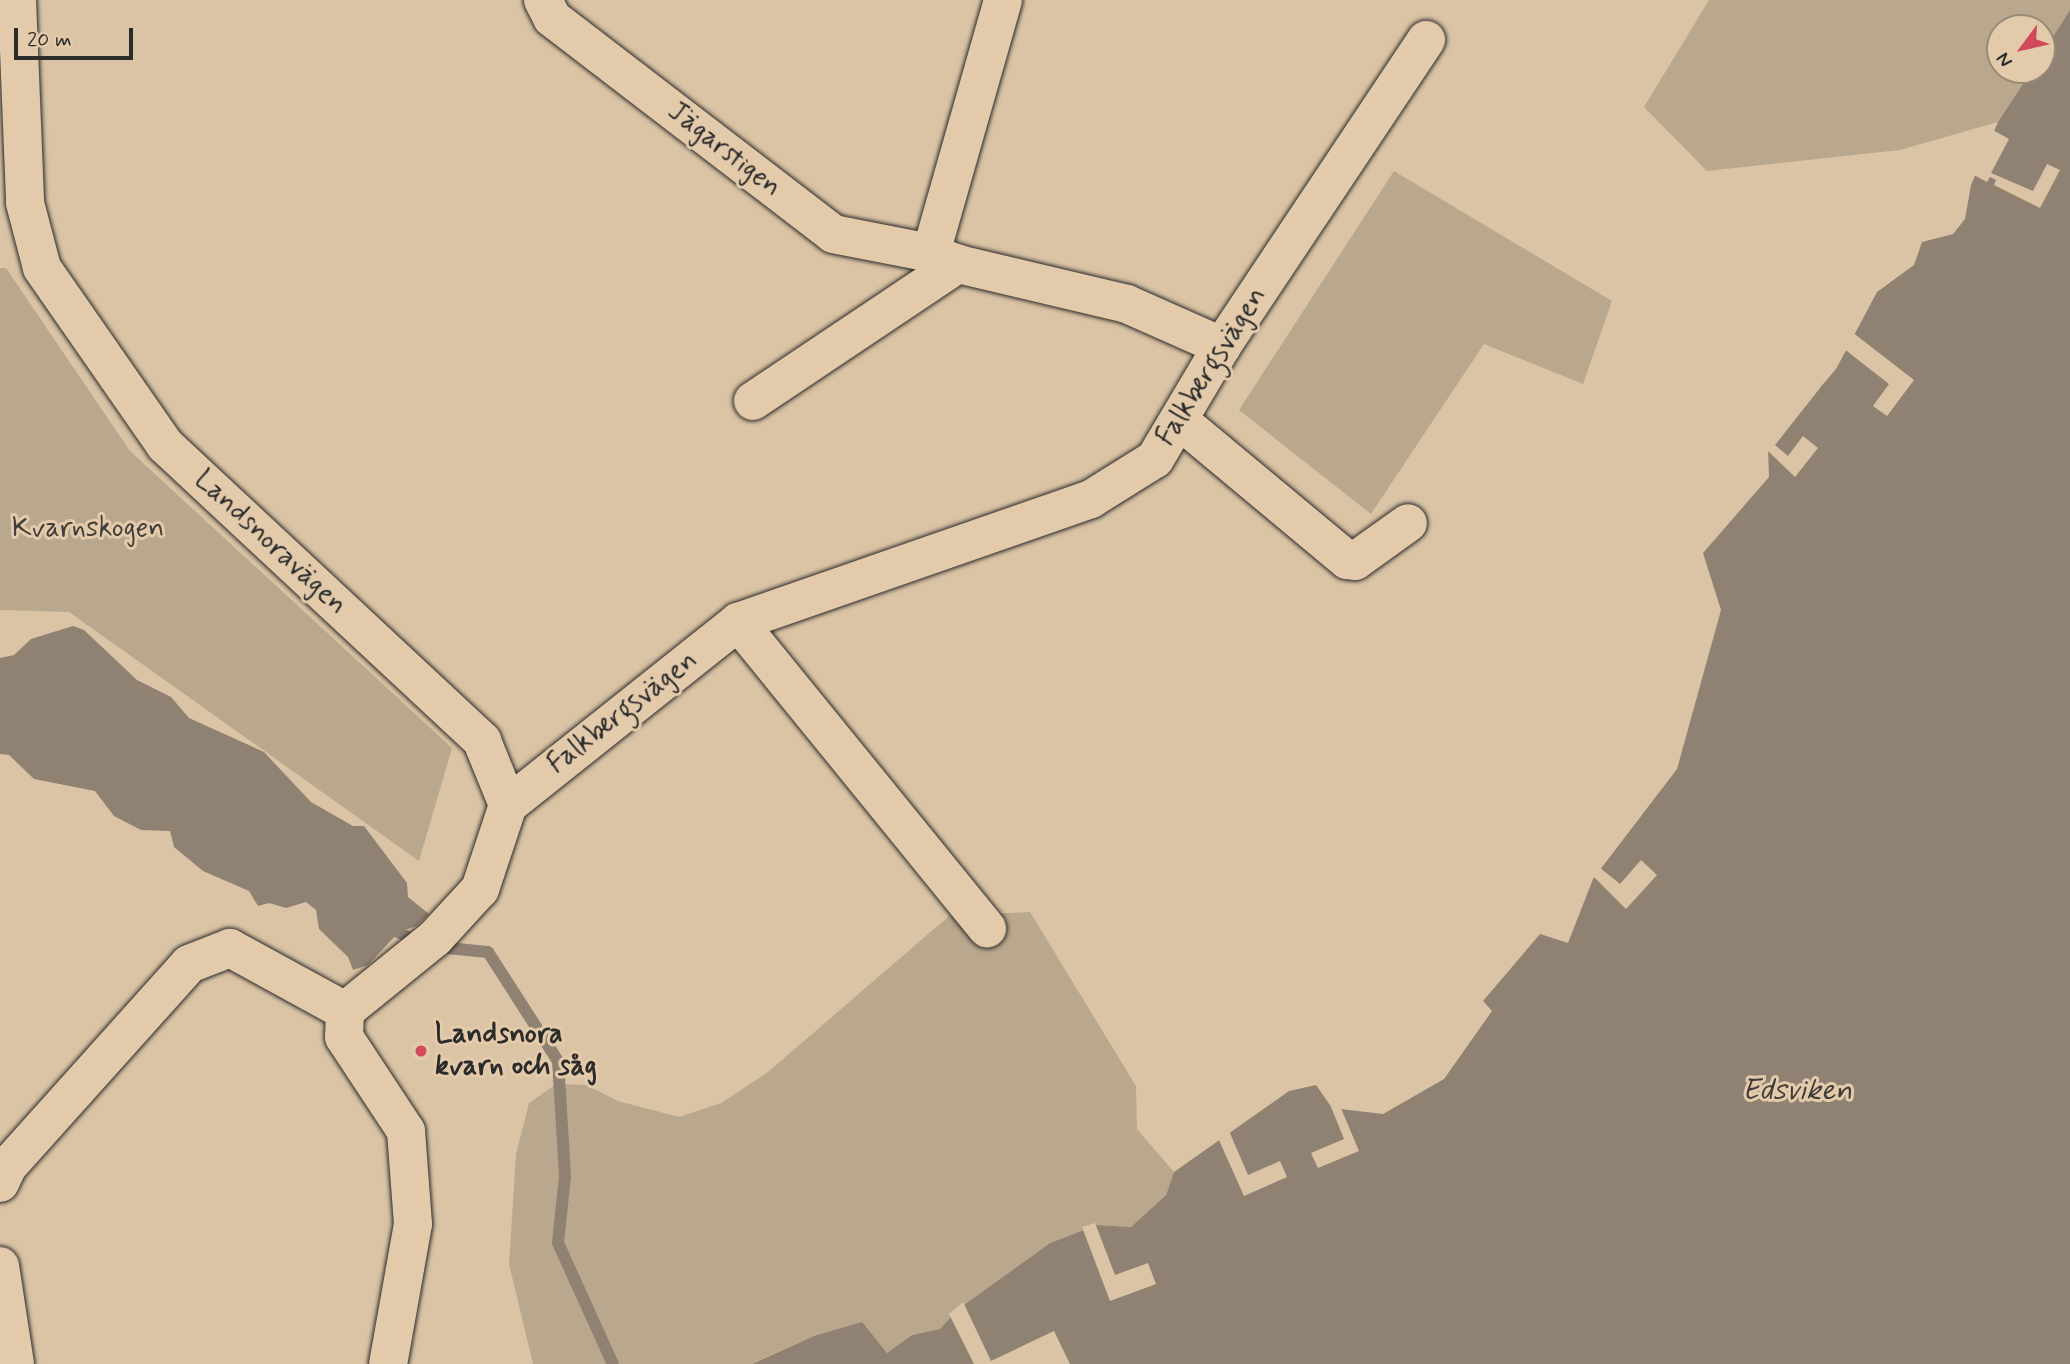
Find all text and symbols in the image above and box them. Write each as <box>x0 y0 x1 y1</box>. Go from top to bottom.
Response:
scale bar <box>18 14 136 58</box>
north arrow <box>1986 14 2056 84</box>
text: 20 m <box>27 26 72 54</box>
text: N <box>1991 48 2019 72</box>
street label: Jägarstigen <box>660 95 788 205</box>
street label: Falkbergsvägen <box>1150 281 1274 453</box>
street label: Landsnoravägen <box>187 464 353 622</box>
park label: Kvarnskogen <box>12 512 164 546</box>
street label: Falkbergsvägen <box>541 644 705 782</box>
place label: Landsnora kvarn och såg <box>435 1018 597 1084</box>
marker: Landsnora kvarn och såg <box>413 1043 429 1059</box>
water label: Edsviken <box>1742 1073 1852 1109</box>

